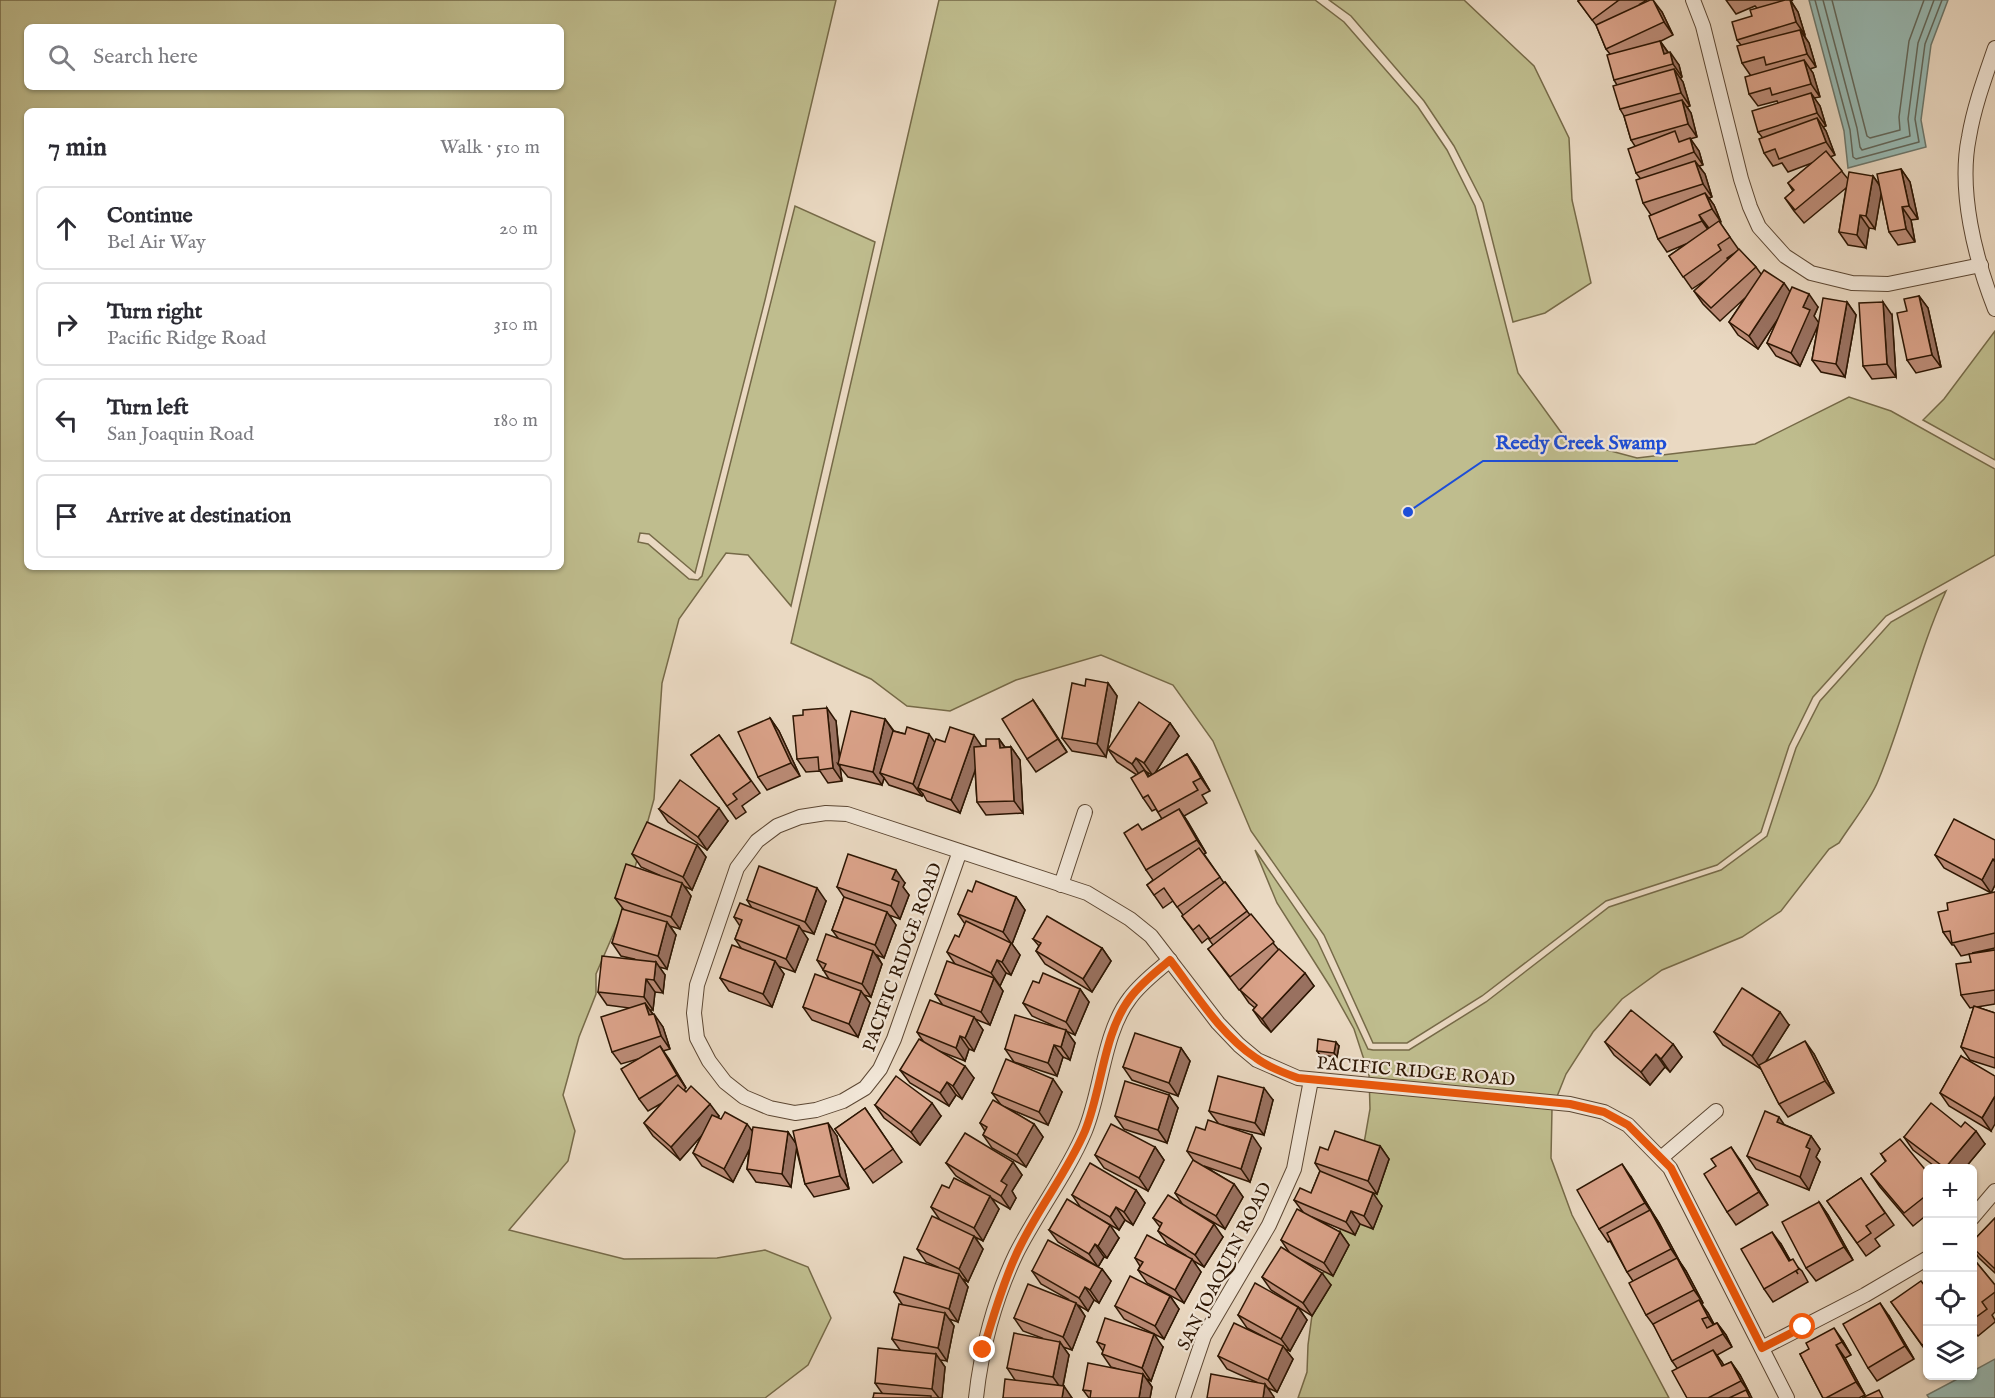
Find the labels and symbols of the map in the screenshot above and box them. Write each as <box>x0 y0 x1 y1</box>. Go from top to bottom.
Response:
callout: Reedy Creek Swamp <box>1483 423 1678 461</box>
text: Reedy Creek Swamp <box>1495 431 1667 456</box>
street label: PACIFIC RIDGE ROAD <box>859 860 948 1055</box>
street label: PACIFIC RIDGE ROAD <box>1316 1052 1516 1093</box>
street label: SAN JOAQUIN ROAD <box>1173 1179 1278 1355</box>
route start <box>1789 1313 1815 1339</box>
route end <box>969 1336 995 1362</box>

